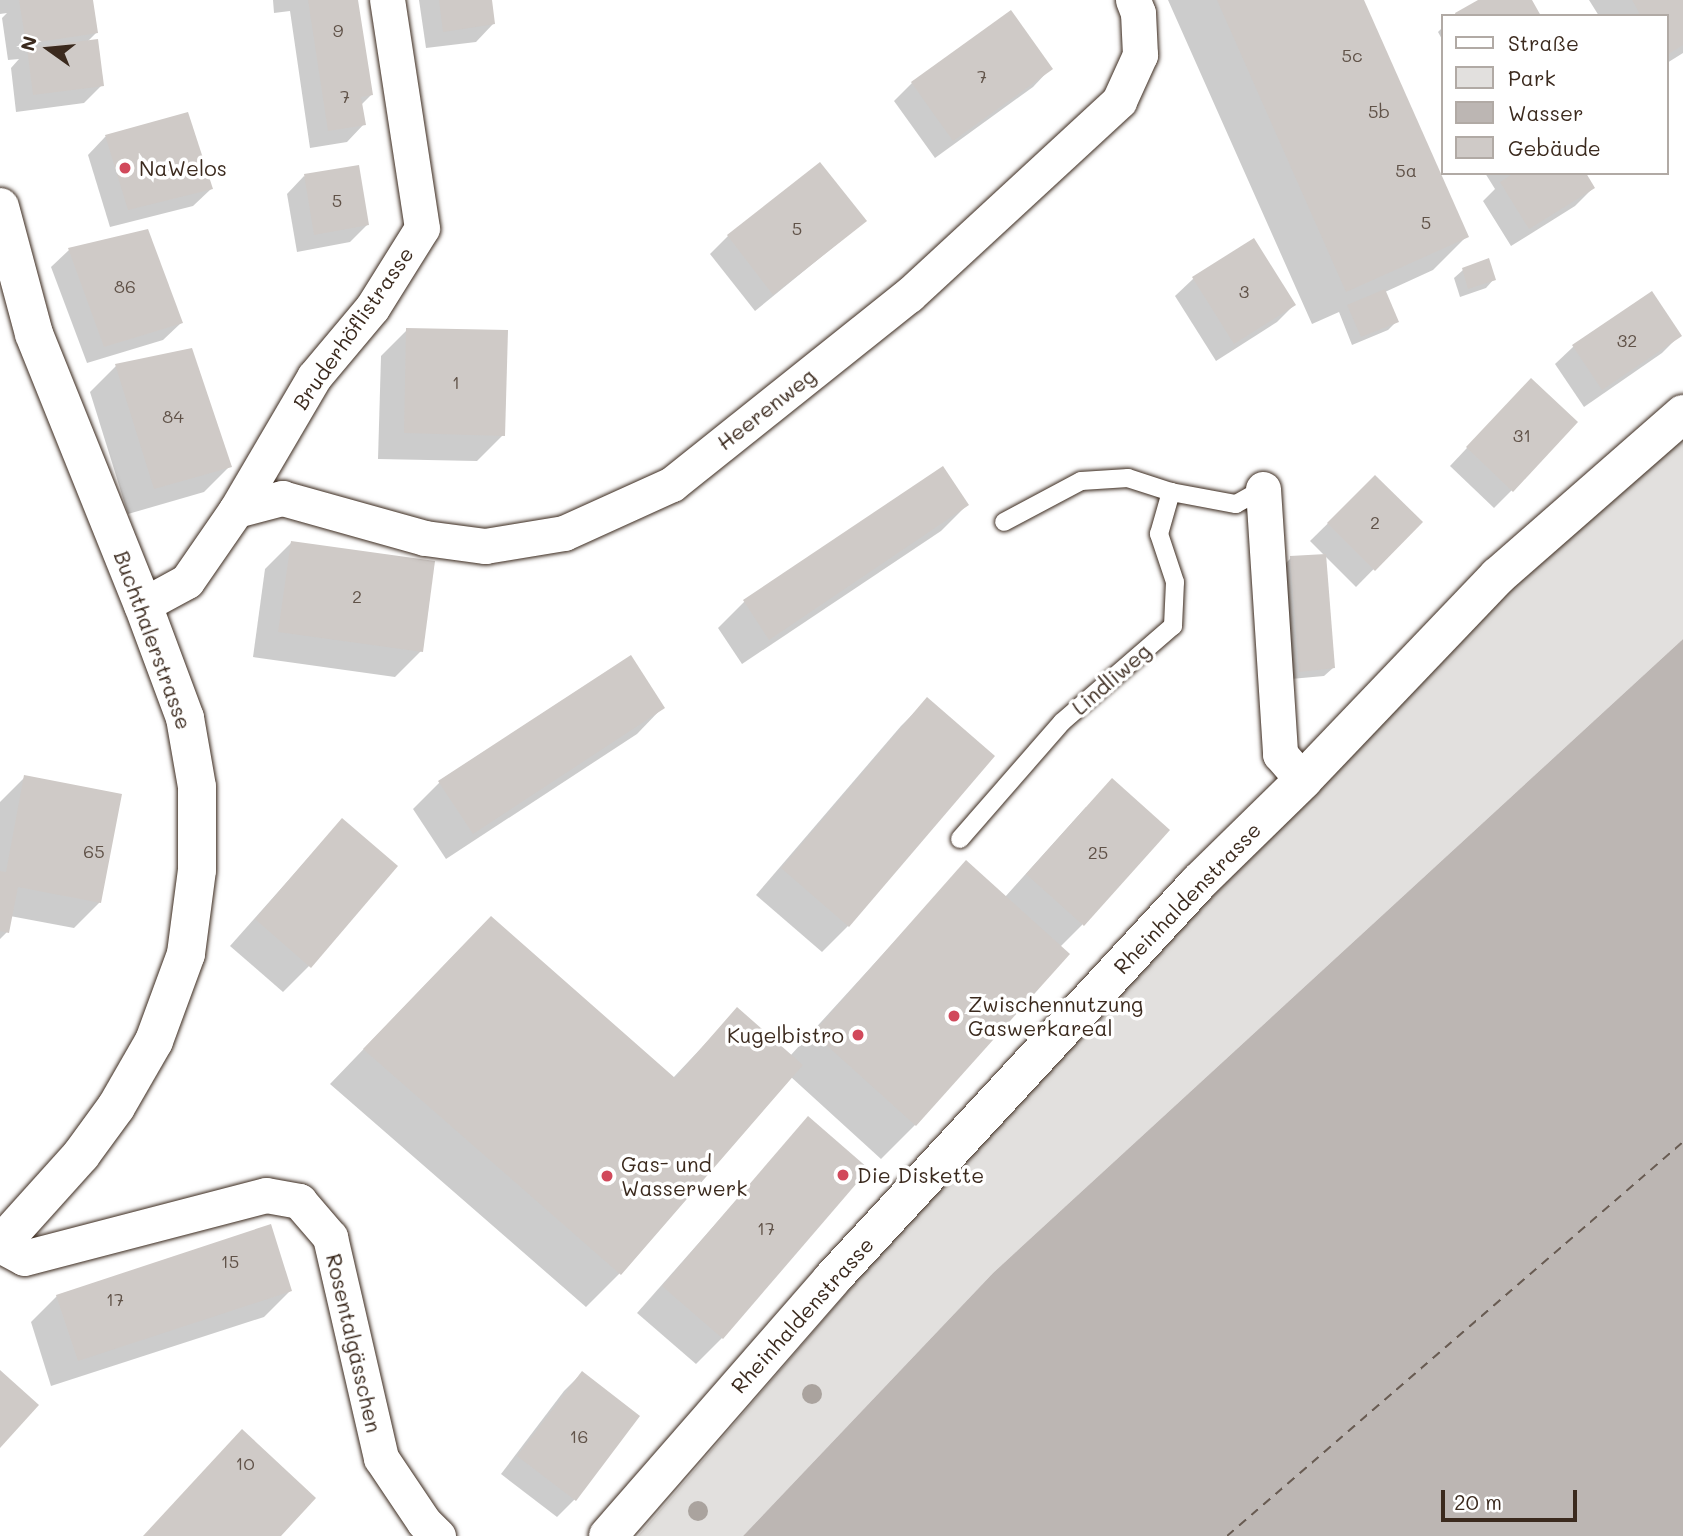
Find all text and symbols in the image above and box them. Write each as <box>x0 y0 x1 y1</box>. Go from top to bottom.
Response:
north arrow <box>14 14 84 84</box>
legend <box>1442 14 1669 175</box>
house number: 9 <box>333 19 343 41</box>
text: Straße <box>1508 29 1579 56</box>
text: N <box>14 33 42 54</box>
house number: 5c <box>1341 44 1363 66</box>
text: Park <box>1508 64 1556 91</box>
house number: 7 <box>977 65 987 87</box>
house number: 7 <box>340 85 350 107</box>
text: Wasser <box>1508 99 1583 126</box>
house number: 5b <box>1368 100 1390 122</box>
text: Gebäude <box>1508 134 1601 161</box>
place label: NaWelos <box>139 155 227 181</box>
house number: 5a <box>1395 159 1417 181</box>
marker: NaWelos <box>117 160 133 176</box>
house number: 5 <box>332 189 342 211</box>
house number: 5 <box>1421 211 1431 233</box>
house number: 5 <box>792 217 802 239</box>
street label: Bruderhöflistrasse <box>287 242 419 414</box>
house number: 86 <box>114 275 136 297</box>
house number: 3 <box>1239 280 1249 302</box>
house number: 32 <box>1617 329 1637 351</box>
street label: Heerenweg <box>712 363 820 455</box>
house number: 1 <box>452 371 460 393</box>
house number: 84 <box>162 405 184 427</box>
house number: 31 <box>1513 424 1531 446</box>
house number: 2 <box>1370 511 1380 533</box>
street label: Buchthalerstrasse <box>109 547 197 733</box>
house number: 2 <box>352 585 362 607</box>
street label: Lindliweg <box>1067 638 1155 720</box>
street label: Rheinhaldenstrasse <box>1108 817 1266 979</box>
house number: 65 <box>83 840 105 862</box>
house number: 25 <box>1088 841 1108 863</box>
place label: Zwischennutzung Gaswerkareal <box>968 991 1143 1041</box>
marker: Zwischennutzung Gaswerkareal <box>946 1008 962 1024</box>
place label: Kugelbistro <box>727 1022 844 1048</box>
marker: Kugelbistro <box>850 1027 866 1043</box>
place label: Gas- und Wasserwerk <box>621 1151 747 1201</box>
place label: Die Diskette <box>857 1162 984 1188</box>
marker: Die Diskette <box>835 1167 851 1183</box>
marker: Gas- und Wasserwerk <box>599 1168 615 1184</box>
house number: 17 <box>757 1217 775 1239</box>
street label: Rheinhaldenstrasse <box>725 1232 879 1398</box>
house number: 15 <box>221 1250 239 1272</box>
street label: Rosentalgässchen <box>321 1251 387 1435</box>
house number: 17 <box>106 1288 124 1310</box>
house number: 16 <box>570 1425 588 1447</box>
house number: 10 <box>235 1452 255 1474</box>
scale bar <box>1445 1476 1582 1520</box>
text: 20 m <box>1454 1488 1502 1515</box>

